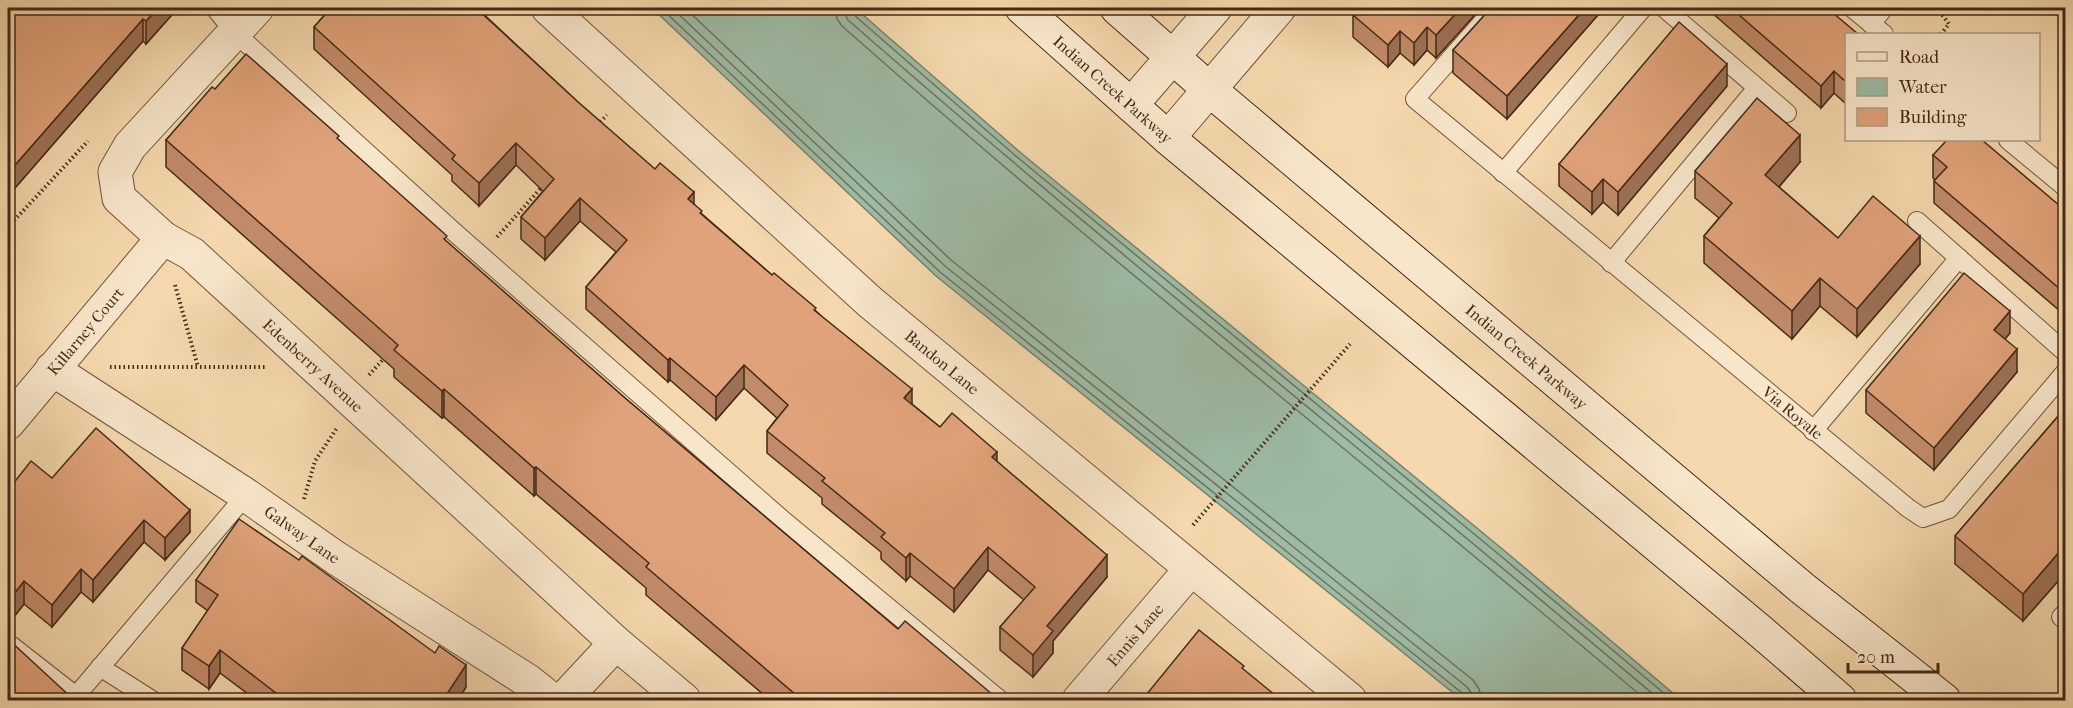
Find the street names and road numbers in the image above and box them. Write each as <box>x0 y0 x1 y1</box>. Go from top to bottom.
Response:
street label: Indian Creek Parkway <box>1050 31 1177 147</box>
street label: Killarney Court <box>43 283 127 379</box>
street label: Indian Creek Parkway <box>1462 300 1592 413</box>
street label: Edenberry Avenue <box>259 315 367 416</box>
street label: Bandon Lane <box>901 326 983 398</box>
street label: Via Royale <box>1758 381 1827 443</box>
street label: Galway Lane <box>261 501 344 567</box>
street label: Ennis Lane <box>1103 599 1167 670</box>

